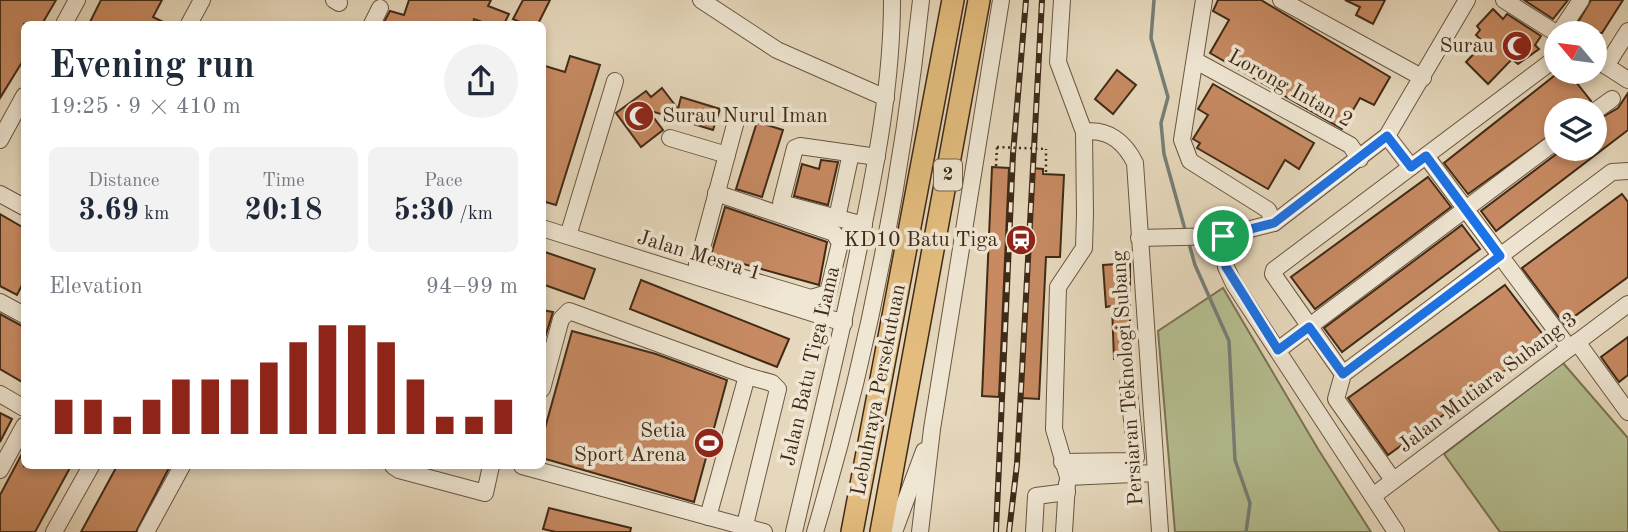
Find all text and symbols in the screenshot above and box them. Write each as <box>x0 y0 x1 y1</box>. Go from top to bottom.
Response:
north arrow <box>1544 21 1606 84</box>
map controls <box>1544 21 1607 161</box>
mosque icon: Surau <box>1500 29 1534 63</box>
place label: Surau <box>1440 36 1494 57</box>
button: share <box>444 44 518 118</box>
street label: Lorong Intan 2 <box>1224 46 1356 132</box>
text: Evening run <box>49 48 255 86</box>
text: 19:25 · 9 × 410 m <box>49 95 241 118</box>
button: layers <box>1544 98 1607 161</box>
mosque icon: Surau Nurul Iman <box>622 99 656 133</box>
place label: Surau Nurul Iman <box>662 106 828 127</box>
road number: 2 <box>934 160 962 190</box>
text: Distance <box>88 172 160 191</box>
text: Time <box>262 172 305 191</box>
text: Pace <box>424 172 462 191</box>
text: 3.69 <box>78 196 139 226</box>
text: 20:18 <box>244 196 322 226</box>
text: 5:30 <box>393 196 454 226</box>
text: km <box>139 205 169 224</box>
text: /km <box>454 205 493 224</box>
pin <box>1193 206 1253 266</box>
icon: arrive <box>1204 217 1242 255</box>
station icon: KD10 Batu Tiga <box>1004 223 1038 257</box>
street label: Jalan Mesra 1 <box>635 227 763 285</box>
place label: KD10 Batu Tiga <box>844 230 998 251</box>
street label: Persiaran Teknologi Subang <box>1109 249 1147 506</box>
street label: Jalan Batu Tiga Lama <box>778 264 844 468</box>
text: Elevation <box>49 275 143 298</box>
text: 94–99 m <box>426 275 518 298</box>
street label: Lebuhraya Persekutuan <box>848 282 910 498</box>
street label: Jalan Mutiara Subang 3 <box>1395 309 1581 457</box>
place label: Setia Sport Arena <box>574 421 686 466</box>
sports icon: Setia Sport Arena <box>692 426 726 460</box>

